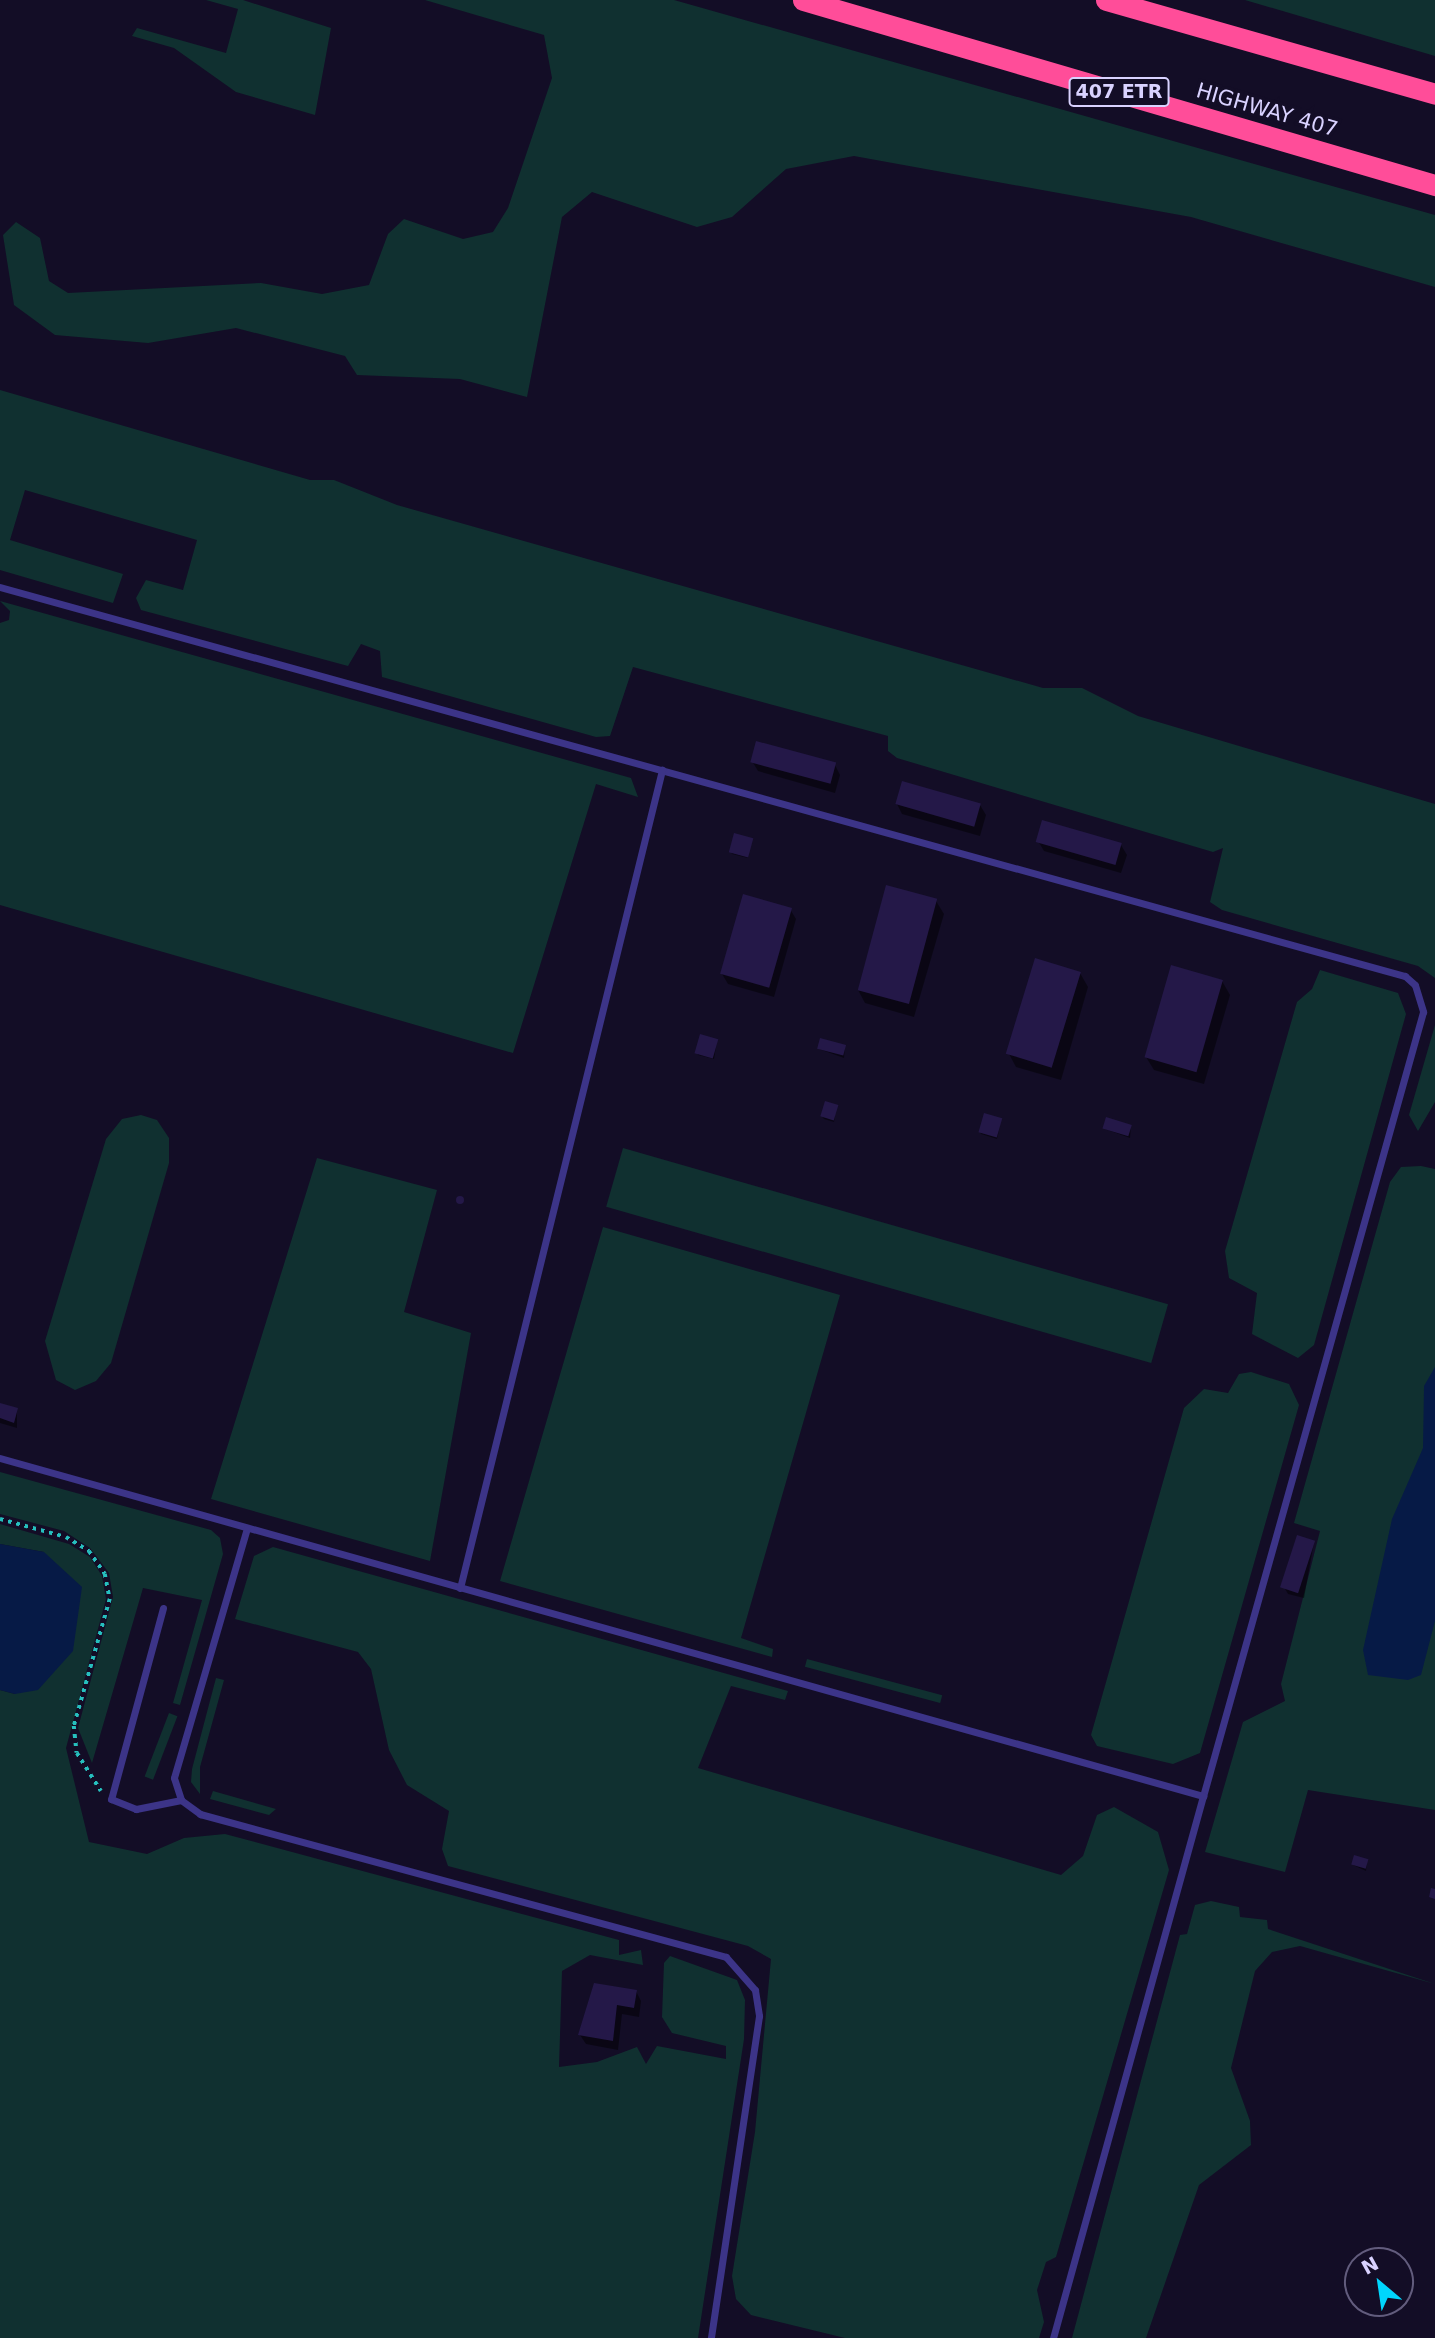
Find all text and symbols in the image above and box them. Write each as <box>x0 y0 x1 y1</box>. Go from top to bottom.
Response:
road number: 407 ETR <box>1068 76 1170 108</box>
street label: HIGHWAY 407 <box>1193 78 1341 142</box>
north arrow <box>1344 2247 1414 2317</box>
text: N <box>1357 2252 1382 2279</box>

